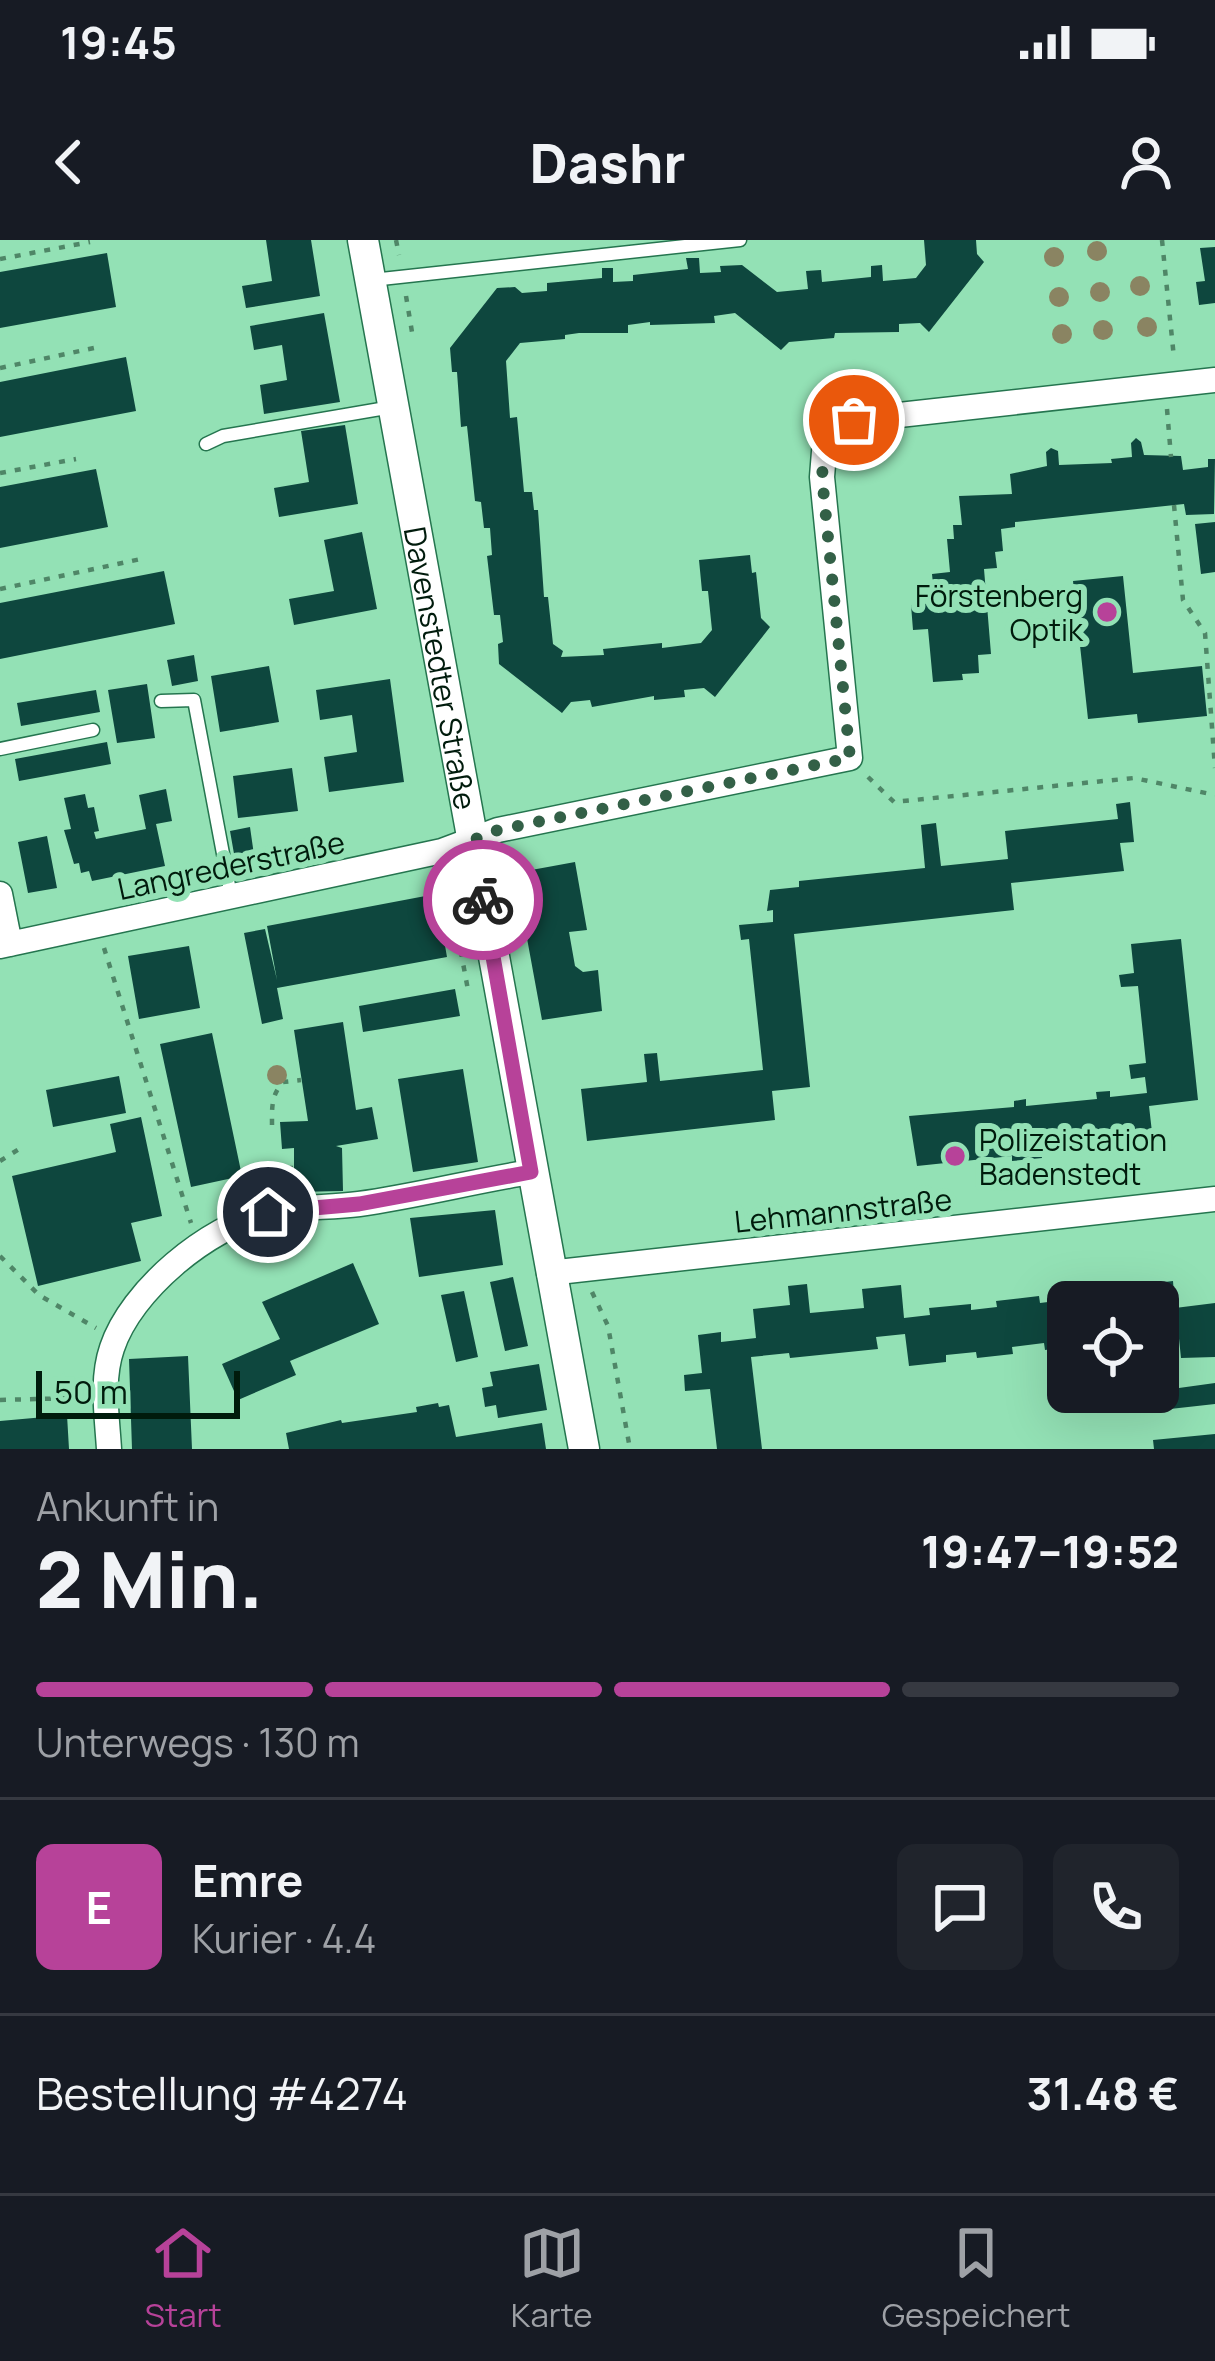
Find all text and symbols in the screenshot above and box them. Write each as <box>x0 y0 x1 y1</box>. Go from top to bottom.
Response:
text: 19:45 <box>60 11 177 73</box>
text: Dashr <box>530 125 685 199</box>
icon: back <box>36 129 102 195</box>
icon: person <box>1113 129 1179 195</box>
pin <box>803 369 905 471</box>
icon: bag <box>821 387 887 453</box>
street label: Davenstedter Straße <box>395 523 487 813</box>
place label: Förstenberg Optik <box>915 575 1084 650</box>
marker: Förstenberg Optik <box>1094 599 1120 625</box>
street label: Langrederstraße <box>114 821 348 909</box>
courier <box>423 840 543 960</box>
icon: bike <box>450 867 516 933</box>
place label: Polizeistation Badenstedt <box>979 1119 1167 1194</box>
marker: Polizeistation Badenstedt <box>942 1143 968 1169</box>
pin <box>217 1161 319 1263</box>
street label: Lehmannstraße <box>732 1178 954 1242</box>
icon: home <box>235 1179 301 1245</box>
map controls <box>1047 1281 1179 1413</box>
button: locate <box>1047 1281 1179 1413</box>
scale bar <box>36 1365 240 1418</box>
text: 50 m <box>54 1369 128 1414</box>
text: Ankunft in <box>36 1479 219 1533</box>
text: 19:47–19:52 <box>921 1520 1179 1582</box>
text: 2 Min. <box>36 1525 263 1631</box>
text: Unterwegs · 130 m <box>36 1715 360 1769</box>
button: chat <box>897 1844 1023 1970</box>
button: phone <box>1053 1844 1179 1970</box>
text: Emre <box>192 1849 303 1911</box>
text: E <box>86 1876 112 1938</box>
text: Kurier · 4.4 <box>192 1911 377 1965</box>
text: Bestellung #4274 <box>36 2062 408 2124</box>
text: 31.48 € <box>1027 2062 1179 2124</box>
tab: Start <box>145 2220 222 2337</box>
tab: Karte <box>511 2220 592 2337</box>
tab: Gespeichert <box>882 2220 1070 2337</box>

